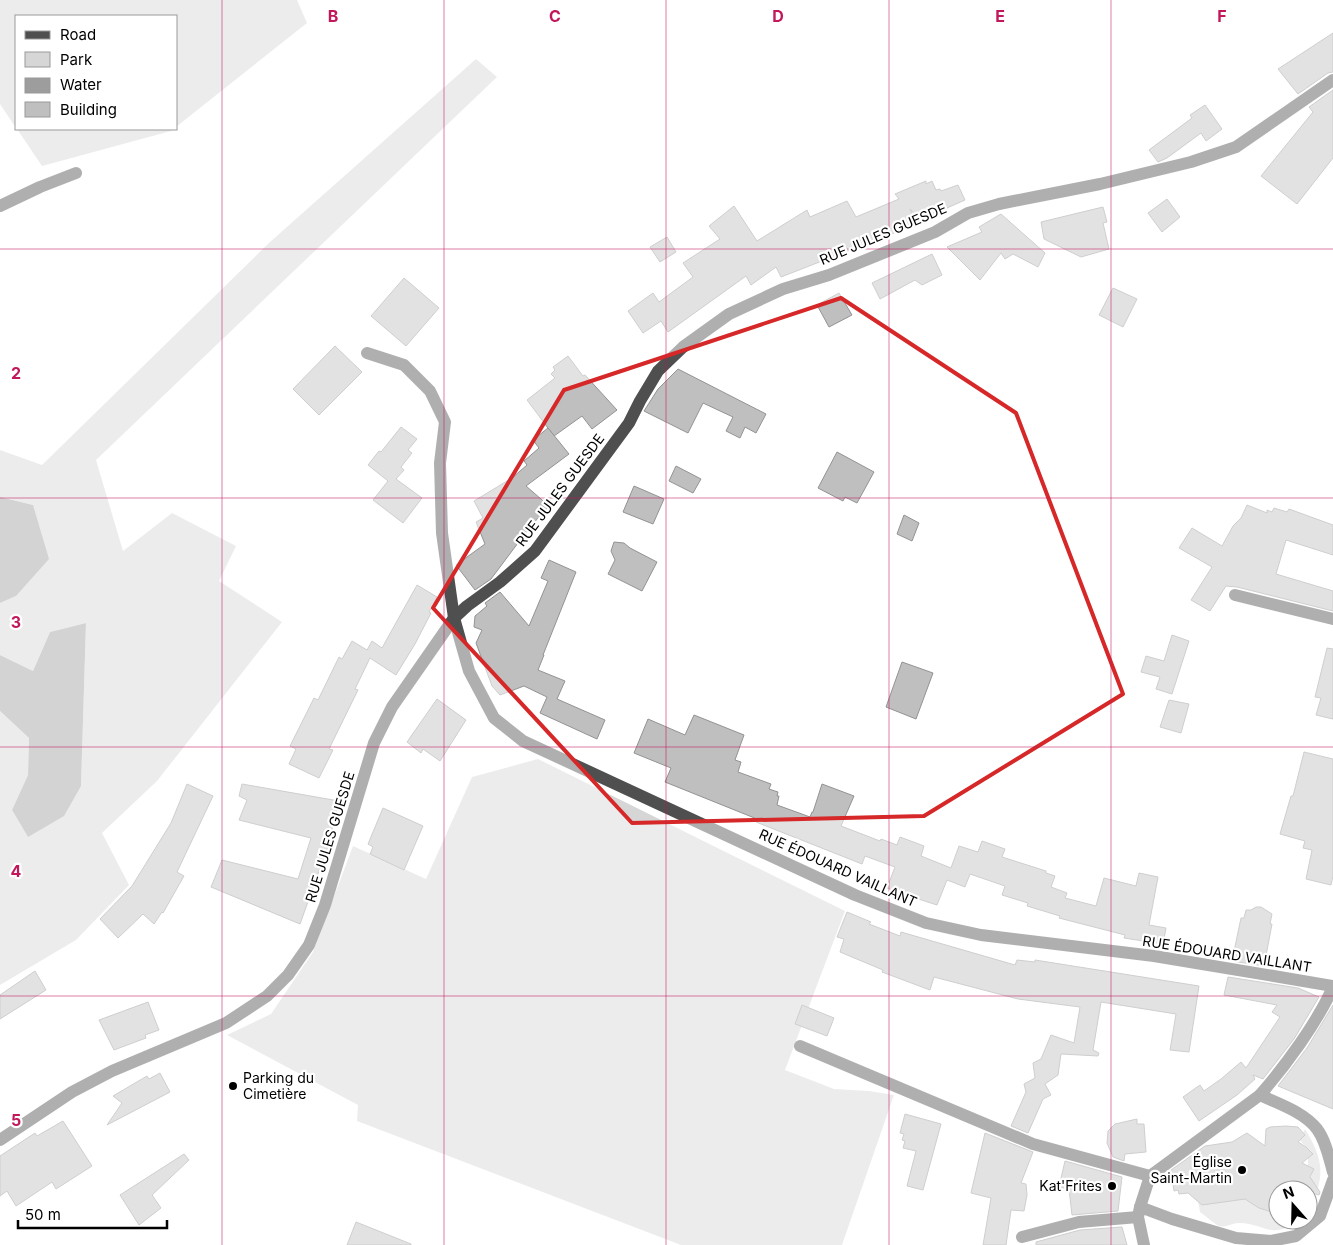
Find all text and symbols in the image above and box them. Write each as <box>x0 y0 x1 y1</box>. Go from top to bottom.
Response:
text: B <box>328 6 338 26</box>
text: C <box>549 6 561 26</box>
text: D <box>772 6 784 26</box>
text: E <box>995 6 1005 26</box>
text: F <box>1217 6 1227 26</box>
legend <box>15 15 178 130</box>
text: Road <box>60 25 96 44</box>
text: Park <box>60 50 93 69</box>
text: Water <box>60 75 102 94</box>
text: Building <box>60 100 117 119</box>
street label: RUE JULES GUESDE <box>817 199 949 268</box>
text: 2 <box>11 363 21 383</box>
street label: RUE JULES GUESDE <box>512 430 607 549</box>
text: 3 <box>11 612 21 632</box>
street label: RUE JULES GUESDE <box>301 769 358 904</box>
street label: RUE ÉDOUARD VAILLANT <box>757 825 920 910</box>
text: 4 <box>11 861 22 881</box>
street label: RUE ÉDOUARD VAILLANT <box>1141 932 1313 975</box>
place label: Parking du Cimetière <box>243 1069 314 1102</box>
marker: Parking du Cimetière <box>227 1080 239 1092</box>
text: 5 <box>11 1110 21 1130</box>
place label: Église Saint-Martin <box>1151 1153 1232 1186</box>
marker: Église Saint-Martin <box>1236 1164 1248 1176</box>
place label: Kat'Frites <box>1039 1177 1102 1194</box>
marker: Kat'Frites <box>1106 1180 1118 1192</box>
north arrow <box>1268 1180 1318 1230</box>
text: N <box>1280 1183 1296 1202</box>
scale bar <box>18 1198 166 1230</box>
text: 50 m <box>25 1205 61 1224</box>

